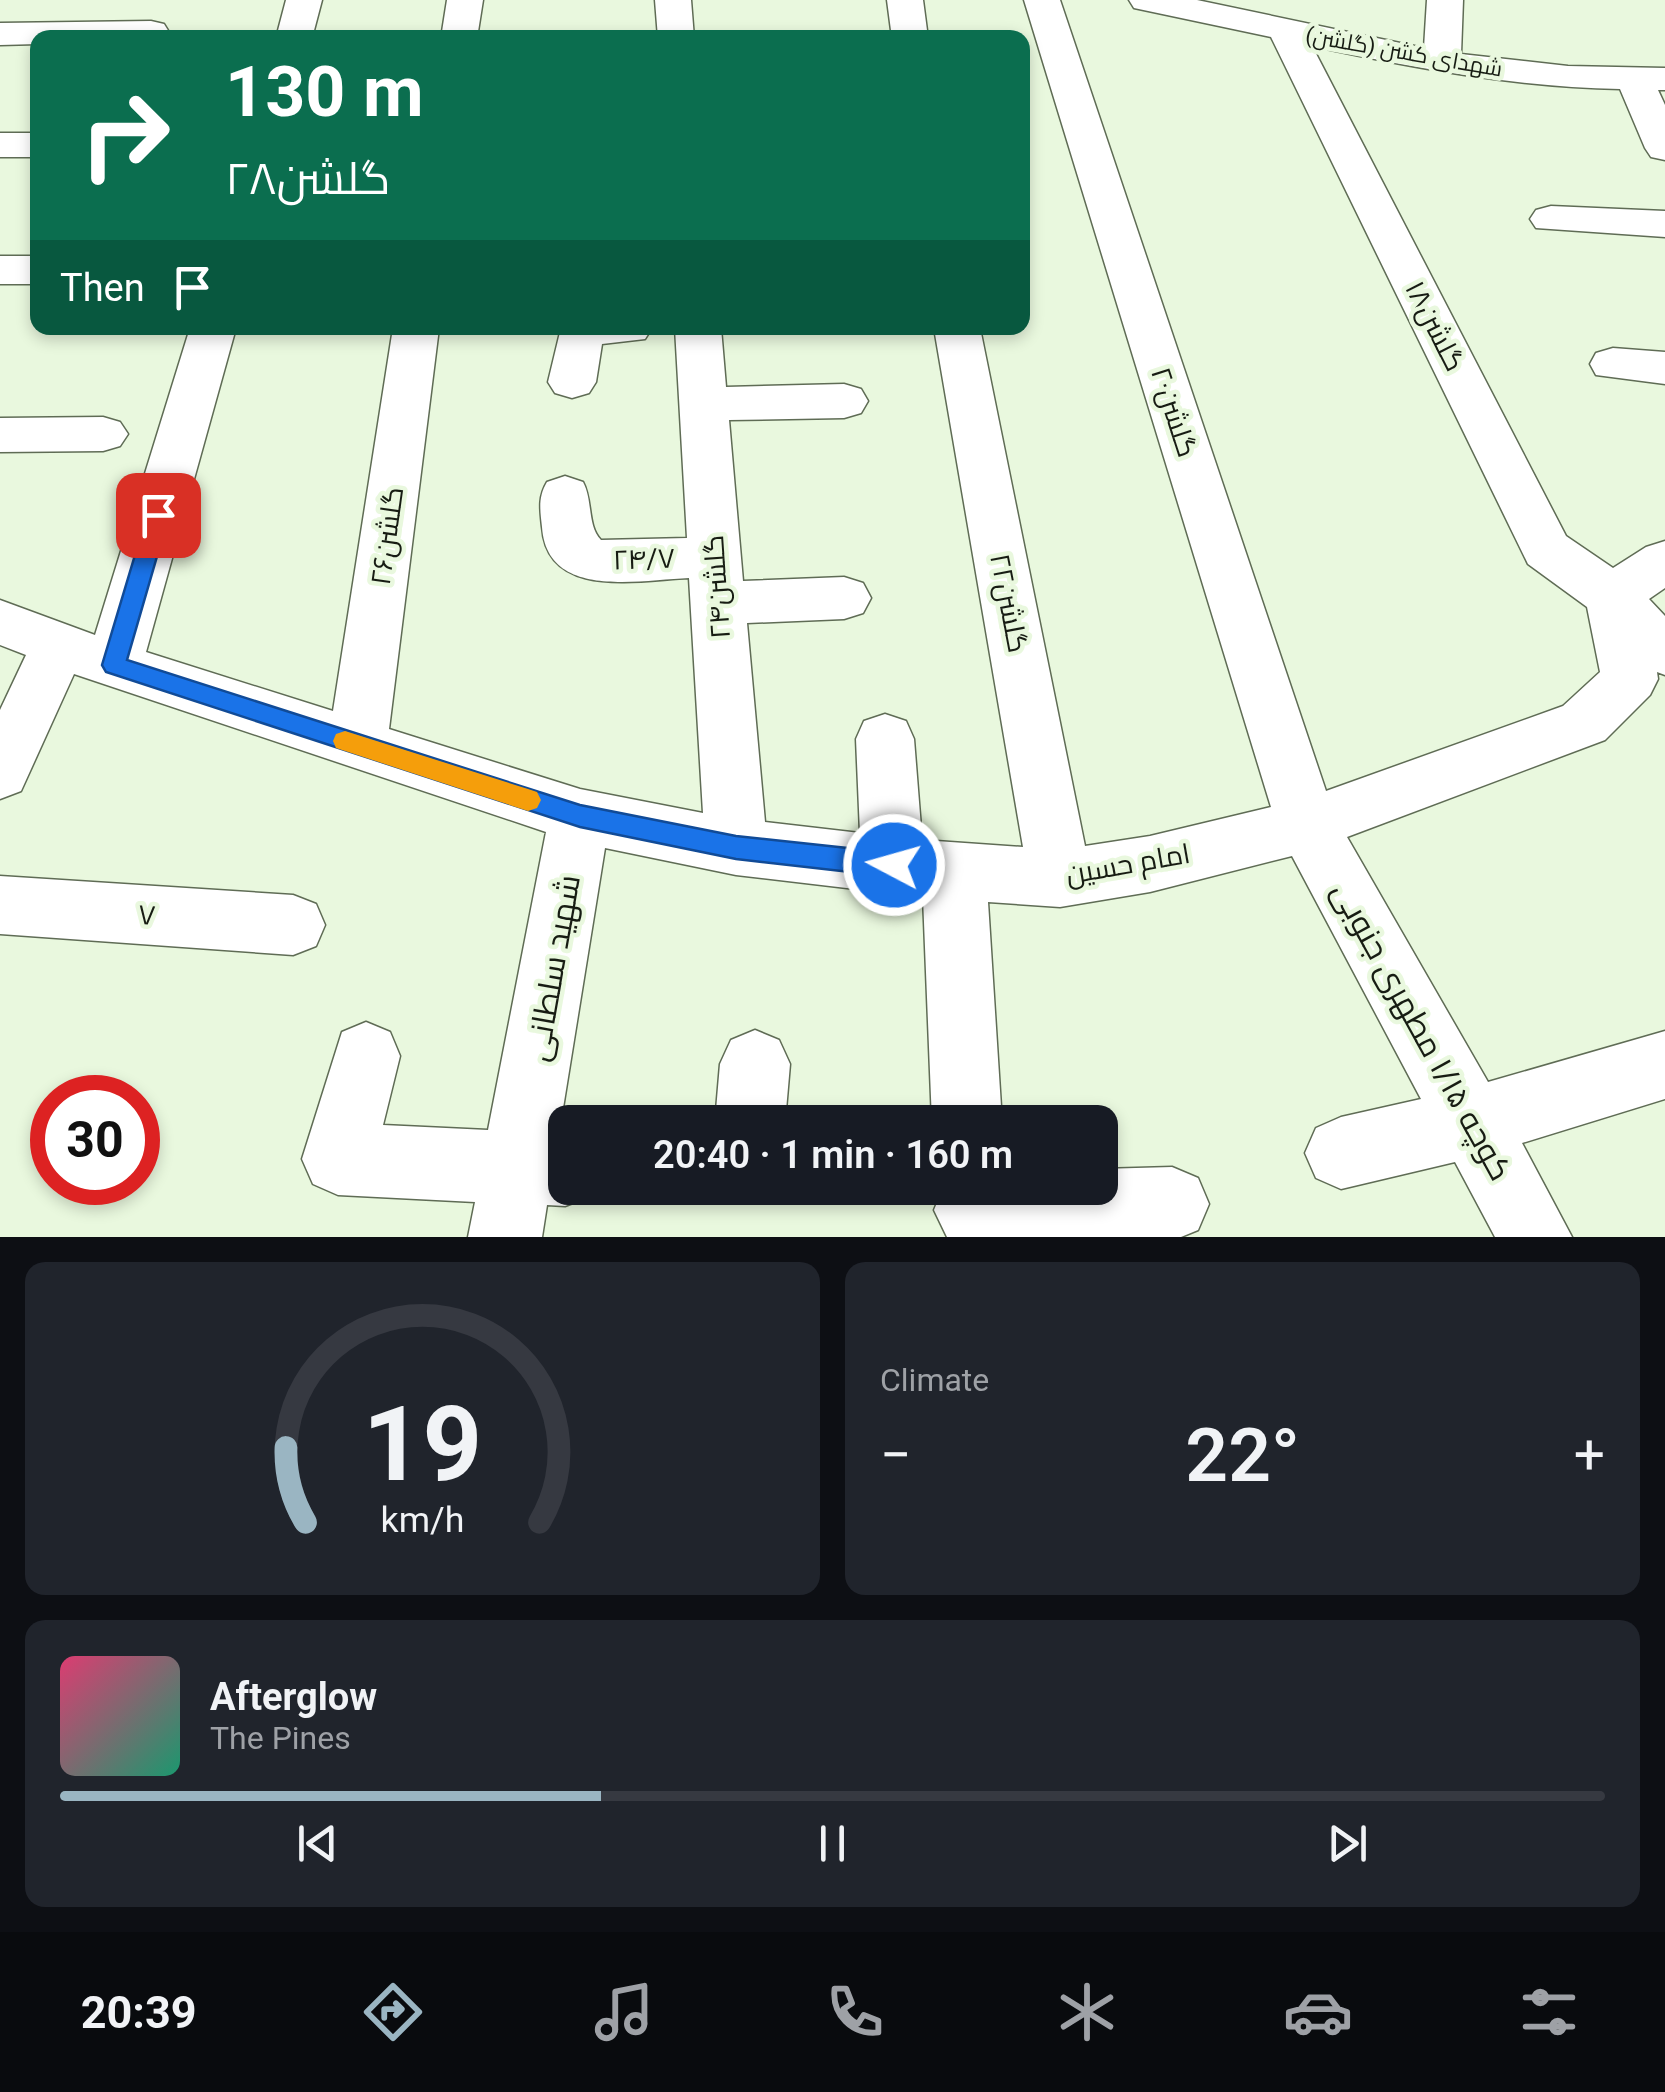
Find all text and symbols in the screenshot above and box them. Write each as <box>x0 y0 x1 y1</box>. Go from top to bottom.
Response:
street label: شهدای کشن (گلشن) <box>1303 22 1504 83</box>
text: 130 m <box>225 51 424 133</box>
icon: right <box>60 70 190 200</box>
text: گلشن۲۸ <box>225 152 390 205</box>
icon: arrive <box>165 260 220 315</box>
text: Then <box>60 266 145 310</box>
street label: گلشن۱۸ <box>1398 275 1472 377</box>
street label: گلشن۲۰ <box>1144 363 1204 461</box>
pin <box>116 473 201 558</box>
street label: گلشن۲۶ <box>364 485 410 587</box>
icon: arrive <box>131 488 186 543</box>
street label: گلشن۲۴ <box>697 534 737 640</box>
street label: ۲۴/۷ <box>612 541 676 577</box>
street label: گلشن۲۲ <box>983 551 1035 655</box>
position arrow <box>842 813 946 917</box>
street label: امام حسین <box>1063 837 1193 894</box>
street label: شهید سلطانی <box>518 872 588 1064</box>
street label: کوچه ۱/۱۵ مطهری جنوبی <box>1322 875 1520 1188</box>
street label: ۷ <box>137 898 157 932</box>
speed limit sign: 30 <box>30 1075 160 1205</box>
text: 20:40 · 1 min · 160 m <box>653 1133 1013 1177</box>
text: Climate <box>880 1361 989 1399</box>
text: 19 <box>363 1384 482 1505</box>
text: 22° <box>1185 1411 1300 1499</box>
text: − <box>880 1423 911 1487</box>
text: + <box>1574 1423 1605 1487</box>
text: km/h <box>381 1499 464 1541</box>
text: Afterglow <box>210 1675 377 1719</box>
text: The Pines <box>210 1719 351 1757</box>
icon: previous <box>290 1816 345 1871</box>
icon: pause <box>805 1816 860 1871</box>
icon: next <box>1320 1816 1375 1871</box>
icon: directions <box>358 1977 428 2047</box>
icon: music <box>589 1977 659 2047</box>
icon: phone <box>820 1977 890 2047</box>
icon: climate <box>1052 1977 1122 2047</box>
icon: car <box>1283 1977 1353 2047</box>
icon: filters <box>1514 1977 1584 2047</box>
text: 20:39 <box>81 1986 197 2039</box>

